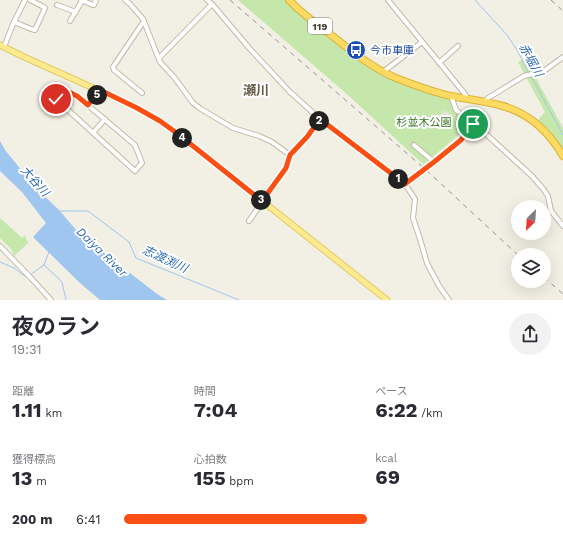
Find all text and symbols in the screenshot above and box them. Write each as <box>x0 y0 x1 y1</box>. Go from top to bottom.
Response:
road number: 119 <box>308 18 332 34</box>
bus stop icon: 今市車庫 <box>345 39 367 61</box>
water label: 赤堀川 <box>516 41 547 81</box>
place label: 今市車庫 <box>370 44 414 57</box>
pin <box>39 82 73 116</box>
district label: 瀬川 <box>243 83 269 98</box>
pin: 5 <box>87 85 107 105</box>
icon: check <box>45 88 67 110</box>
text: 5 <box>94 88 100 101</box>
pin <box>456 107 490 141</box>
pin: 2 <box>309 111 329 131</box>
icon: arrive <box>462 113 484 135</box>
text: 2 <box>316 114 322 127</box>
park label: 杉並木公園 <box>397 116 452 129</box>
pin: 4 <box>172 128 192 148</box>
text: 4 <box>178 131 186 144</box>
water label: 大谷川 <box>18 163 54 201</box>
pin: 1 <box>388 169 408 189</box>
text: 1 <box>396 172 400 185</box>
pin: 3 <box>251 190 271 210</box>
text: 3 <box>258 193 264 206</box>
north arrow <box>511 200 551 240</box>
map controls <box>511 200 551 288</box>
water label: Daiya River <box>74 224 131 281</box>
water label: 志渡渕川 <box>140 243 192 276</box>
button: layers <box>511 248 551 288</box>
button: share <box>509 313 551 355</box>
text: 夜のラン <box>12 314 100 339</box>
text: 19:31 <box>12 342 42 357</box>
text: 距離 <box>12 385 34 398</box>
text: 時間 <box>194 385 216 398</box>
text: ペース <box>375 385 408 398</box>
text: 1.11 <box>12 398 42 422</box>
text: 7:04 <box>194 398 237 422</box>
text: 6:22 <box>375 398 418 422</box>
text: km <box>42 407 62 420</box>
text: /km <box>418 407 443 420</box>
text: kcal <box>375 452 397 465</box>
text: 獲得標高 <box>12 453 56 466</box>
text: 心拍数 <box>194 453 227 466</box>
text: 69 <box>375 465 400 489</box>
text: 13 <box>12 466 32 490</box>
text: 155 <box>194 466 226 490</box>
text: m <box>32 475 47 488</box>
text: bpm <box>226 475 254 488</box>
text: 200 m <box>12 512 52 527</box>
text: 6:41 <box>76 512 101 527</box>

